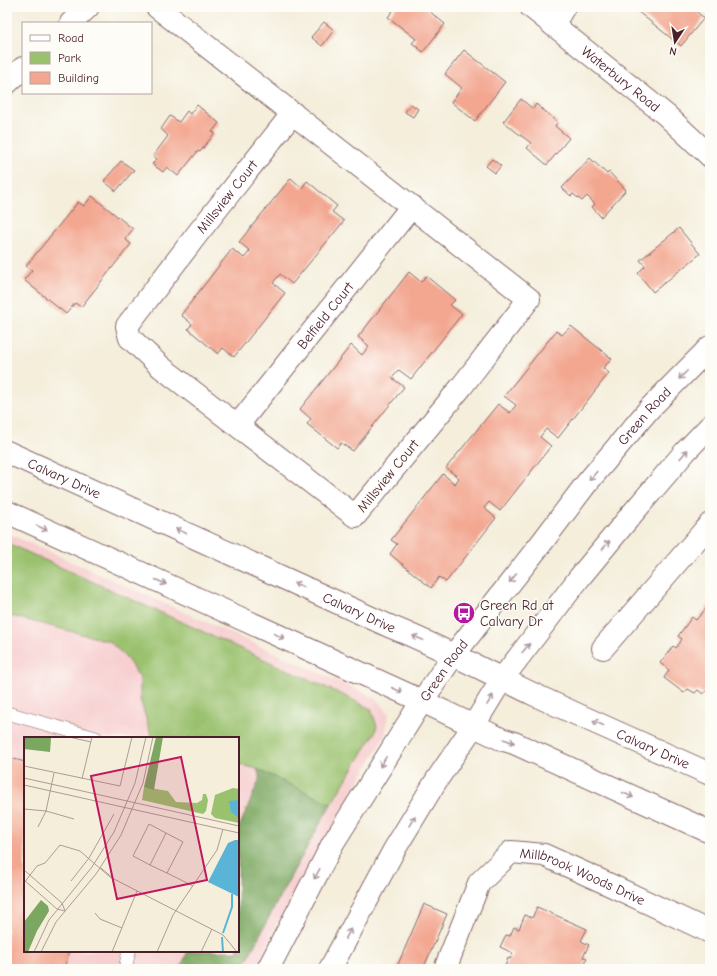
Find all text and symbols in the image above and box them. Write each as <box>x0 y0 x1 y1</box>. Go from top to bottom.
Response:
legend <box>22 22 152 94</box>
north arrow <box>655 22 695 62</box>
text: Road <box>58 31 84 45</box>
street label: Waterbury Road <box>578 42 664 115</box>
text: N <box>668 44 678 58</box>
text: Park <box>58 51 81 65</box>
text: Building <box>58 71 99 85</box>
street label: Millsview Court <box>193 156 262 237</box>
street label: Belfield Court <box>293 278 357 352</box>
one-way arrow <box>678 370 687 380</box>
street label: Green Road <box>614 383 674 449</box>
street label: Millsview Court <box>353 435 423 516</box>
one-way arrow <box>679 449 688 459</box>
street label: Calvary Drive <box>25 454 104 502</box>
one-way arrow <box>589 470 598 481</box>
one-way arrow <box>36 525 48 532</box>
one-way arrow <box>175 527 187 534</box>
one-way arrow <box>602 540 610 551</box>
one-way arrow <box>509 573 518 584</box>
one-way arrow <box>154 579 166 586</box>
one-way arrow <box>293 581 305 588</box>
street label: Calvary Drive <box>320 588 398 636</box>
place label: Green Rd at Calvary Dr <box>480 597 554 630</box>
bus stop icon: Green Rd at Calvary Dr <box>451 600 477 626</box>
one-way arrow <box>273 633 285 640</box>
one-way arrow <box>412 634 424 641</box>
street label: Green Road <box>416 636 471 704</box>
one-way arrow <box>522 642 531 653</box>
one-way arrow <box>391 687 403 694</box>
one-way arrow <box>486 694 494 706</box>
one-way arrow <box>592 719 604 726</box>
street label: Calvary Drive <box>614 725 692 772</box>
inset map <box>24 737 239 952</box>
one-way arrow <box>503 738 515 746</box>
one-way arrow <box>379 757 388 768</box>
one-way arrow <box>622 792 634 799</box>
one-way arrow <box>408 815 416 827</box>
street label: Millbrook Woods Drive <box>519 844 648 909</box>
one-way arrow <box>312 868 320 880</box>
one-way arrow <box>345 929 352 941</box>

